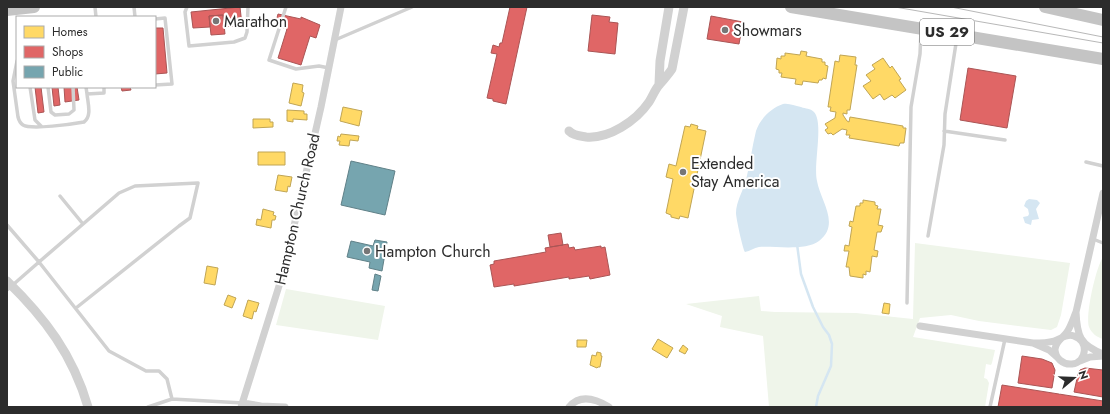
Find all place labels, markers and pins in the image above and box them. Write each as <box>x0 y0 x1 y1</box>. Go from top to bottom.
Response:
place label: Marathon <box>224 10 287 33</box>
marker: Marathon <box>211 16 221 26</box>
place label: Showmars <box>733 19 802 42</box>
marker: Showmars <box>720 25 730 35</box>
place label: Extended Stay America <box>691 152 779 193</box>
marker: Extended Stay America <box>678 167 688 177</box>
place label: Hampton Church <box>375 240 491 263</box>
marker: Hampton Church <box>362 246 372 256</box>

